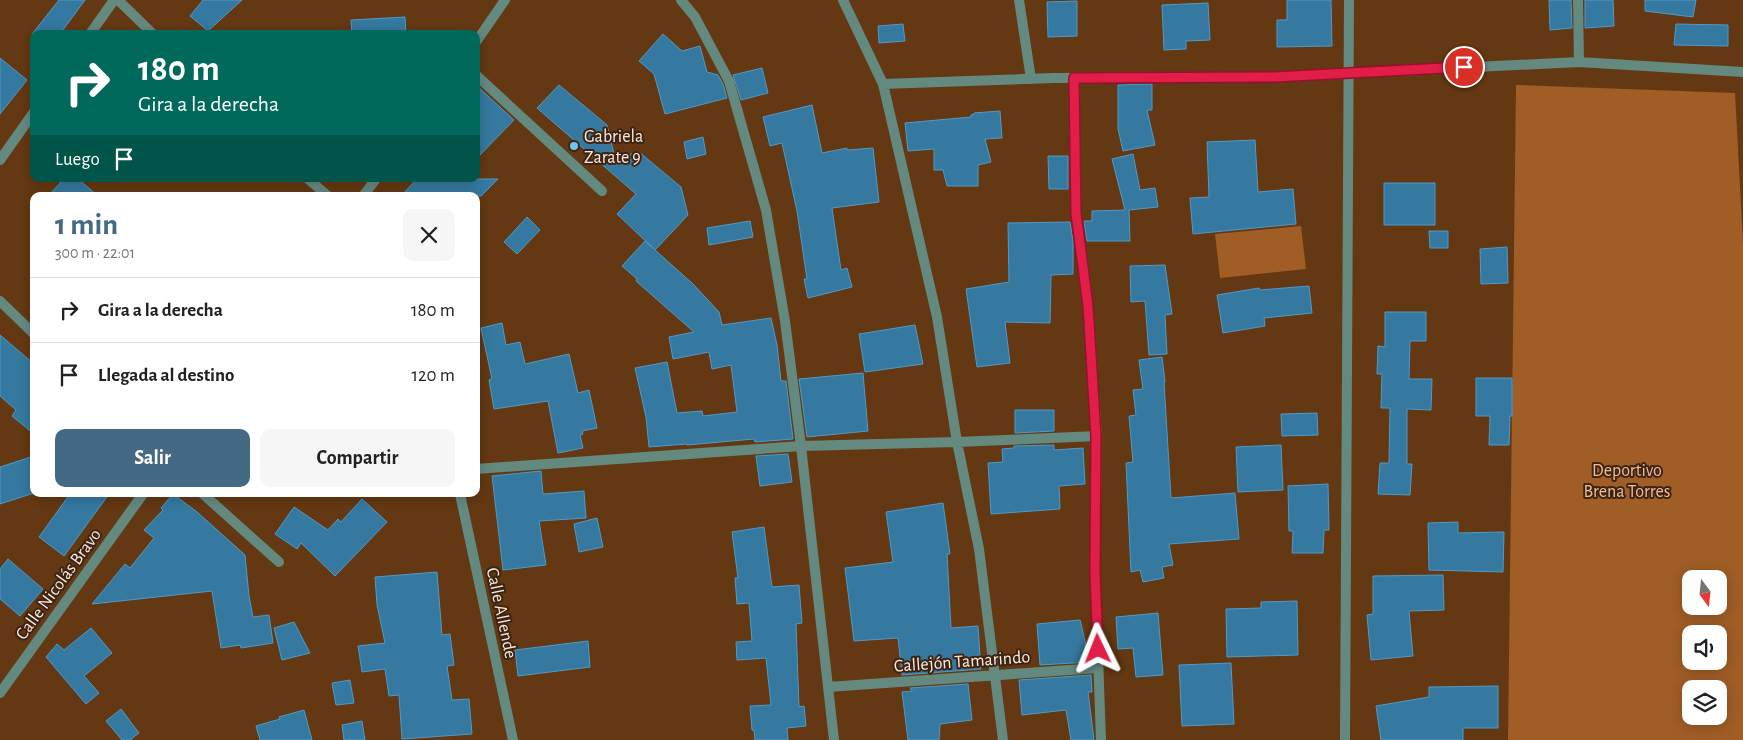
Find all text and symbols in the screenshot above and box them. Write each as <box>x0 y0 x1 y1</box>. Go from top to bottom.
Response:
pin <box>1443 46 1485 88</box>
icon: right <box>55 50 120 115</box>
text: 180 m <box>138 52 220 87</box>
icon: arrive <box>1450 53 1478 81</box>
text: Gira a la derecha <box>138 93 279 115</box>
place label: Gabriela Zarate 9 <box>584 128 643 167</box>
marker: Gabriela Zarate 9 <box>568 140 580 152</box>
icon: arrive <box>110 145 138 173</box>
text: Luego <box>55 150 100 169</box>
button: close <box>403 209 455 261</box>
text: 1 min <box>55 210 118 240</box>
text: 300 m · 22:01 <box>55 245 135 261</box>
icon: right <box>55 296 83 324</box>
text: Gira a la derecha <box>98 301 223 320</box>
text: 180 m <box>411 301 455 320</box>
icon: arrive <box>55 361 83 389</box>
text: Llegada al destino <box>98 366 235 385</box>
text: 120 m <box>411 366 455 385</box>
button: Salir <box>55 429 250 487</box>
button: Compartir <box>260 429 455 487</box>
park label: Deportivo Brena Torres <box>1583 462 1671 501</box>
street label: Calle Nicolás Bravo <box>13 526 105 643</box>
street label: Calle Allende <box>483 566 519 660</box>
north arrow <box>1682 570 1728 615</box>
map controls <box>1682 570 1727 725</box>
position arrow <box>1071 622 1123 674</box>
button: sound <box>1682 625 1727 670</box>
street label: Callejón Tamarindo <box>893 648 1031 676</box>
button: layers <box>1682 680 1727 725</box>

